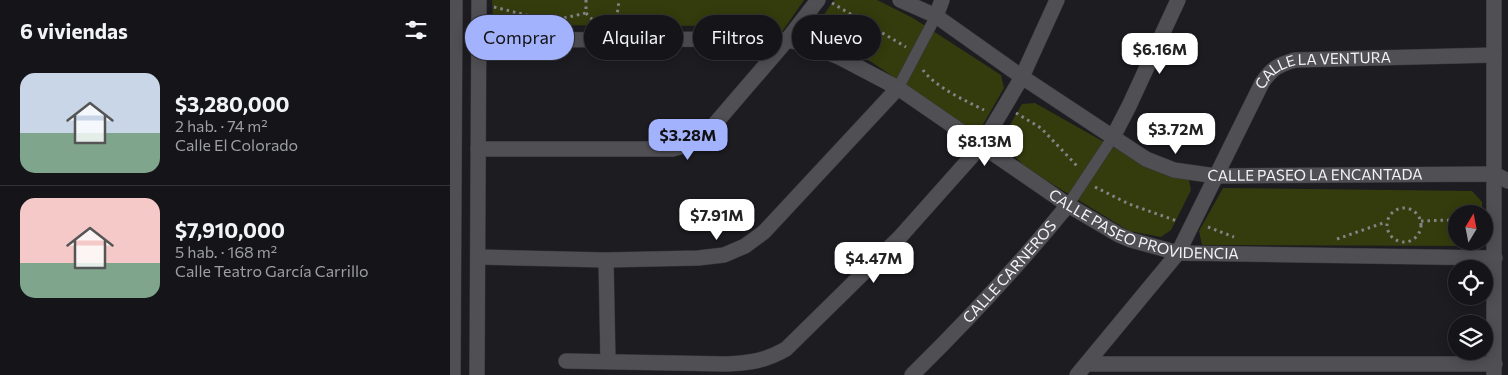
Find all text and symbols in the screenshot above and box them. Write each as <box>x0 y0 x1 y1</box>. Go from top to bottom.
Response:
chip: Comprar <box>465 15 574 60</box>
chip: Alquilar <box>584 15 683 60</box>
chip: Filtros <box>693 15 782 60</box>
chip: Nuevo <box>792 15 881 60</box>
icon: filters <box>402 16 430 44</box>
text: 6 viviendas <box>20 18 128 43</box>
pin: $6.16M <box>1119 32 1201 75</box>
text: $6.16M <box>1133 39 1187 58</box>
street label: CALLE LA VENTURA <box>1251 48 1391 91</box>
text: $3,280,000 <box>175 91 290 116</box>
icon: home <box>60 93 120 153</box>
pin: $3.72M <box>1135 112 1217 155</box>
text: 2 hab. · 74 m² <box>175 116 268 135</box>
pin: $3.28M <box>647 119 729 161</box>
text: $3.72M <box>1148 119 1204 138</box>
pin: $8.13M <box>944 124 1026 167</box>
text: $3.28M <box>660 125 716 144</box>
text: $8.13M <box>958 131 1012 150</box>
text: Calle El Colorado <box>175 135 298 154</box>
street label: CALLE PASEO LA ENCANTADA <box>1206 165 1423 184</box>
street label: CALLE PASEO PROVIDENCIA <box>1046 185 1239 262</box>
pin: $7.91M <box>676 198 758 241</box>
text: $7.91M <box>690 205 744 224</box>
north arrow <box>1448 205 1492 250</box>
map controls <box>1448 205 1493 360</box>
street label: CALLE CARNEROS <box>958 216 1059 326</box>
text: $7,910,000 <box>175 217 285 242</box>
icon: home <box>60 218 120 278</box>
text: 5 hab. · 168 m² <box>175 242 277 261</box>
pin: $4.47M <box>833 242 915 284</box>
text: $4.47M <box>846 248 902 267</box>
button: locate <box>1448 260 1493 305</box>
text: Calle Teatro García Carrillo <box>175 261 369 280</box>
button: layers <box>1448 315 1493 360</box>

